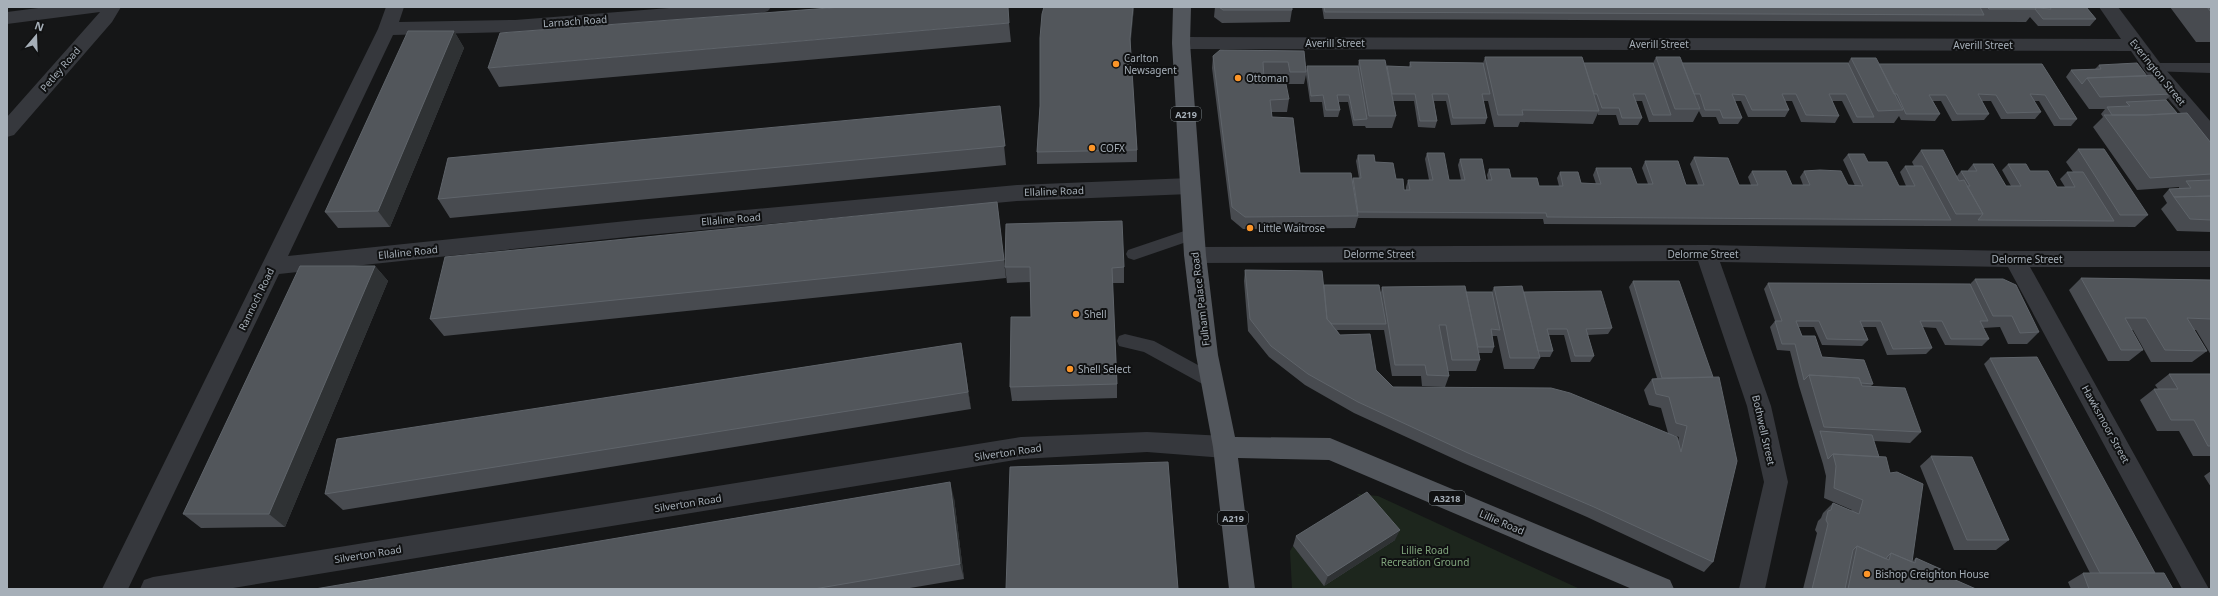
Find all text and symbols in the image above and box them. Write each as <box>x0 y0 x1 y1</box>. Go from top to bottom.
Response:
street label: Larnach Road <box>542 12 608 30</box>
north arrow <box>16 16 56 56</box>
text: N <box>33 18 46 35</box>
street label: Averill Street <box>1305 36 1365 50</box>
street label: Everington Street <box>2127 36 2189 108</box>
street label: Averill Street <box>1629 37 1689 51</box>
street label: Averill Street <box>1953 38 2013 52</box>
street label: Petley Road <box>37 44 83 94</box>
place label: Carlton Newsagent <box>1124 51 1177 77</box>
marker: Carlton Newsagent <box>1111 59 1121 69</box>
place label: Ottoman <box>1246 71 1288 85</box>
marker: Ottoman <box>1233 73 1243 83</box>
road number: A219 <box>1171 107 1201 121</box>
place label: COFX <box>1100 141 1125 155</box>
marker: COFX <box>1087 143 1097 153</box>
street label: Ellaline Road <box>1024 183 1084 199</box>
street label: Ellaline Road <box>701 209 761 229</box>
place label: Little Waitrose <box>1258 221 1326 235</box>
marker: Little Waitrose <box>1245 223 1255 233</box>
street label: Ellaline Road <box>377 242 439 262</box>
street label: Delorme Street <box>1343 247 1415 261</box>
street label: Delorme Street <box>1667 247 1739 261</box>
street label: Fulham Palace Road <box>1187 251 1213 347</box>
street label: Delorme Street <box>1991 252 2063 266</box>
street label: Rannoch Road <box>235 265 277 333</box>
place label: Shell <box>1084 307 1106 321</box>
marker: Shell <box>1071 309 1081 319</box>
place label: Shell Select <box>1078 362 1131 376</box>
marker: Shell Select <box>1065 364 1075 374</box>
street label: Hawksmoor Street <box>2079 383 2133 466</box>
street label: Bothwell Street <box>1749 394 1779 467</box>
street label: Silverton Road <box>973 440 1043 464</box>
street label: Silverton Road <box>653 491 723 515</box>
road number: A3218 <box>1429 491 1465 505</box>
street label: Lillie Road <box>1477 506 1527 538</box>
road number: A219 <box>1218 511 1248 525</box>
street label: Silverton Road <box>333 542 403 566</box>
park label: Lillie Road Recreation Ground <box>1381 543 1469 569</box>
place label: Bishop Creighton House <box>1875 567 1990 581</box>
marker: Bishop Creighton House <box>1862 569 1872 579</box>

